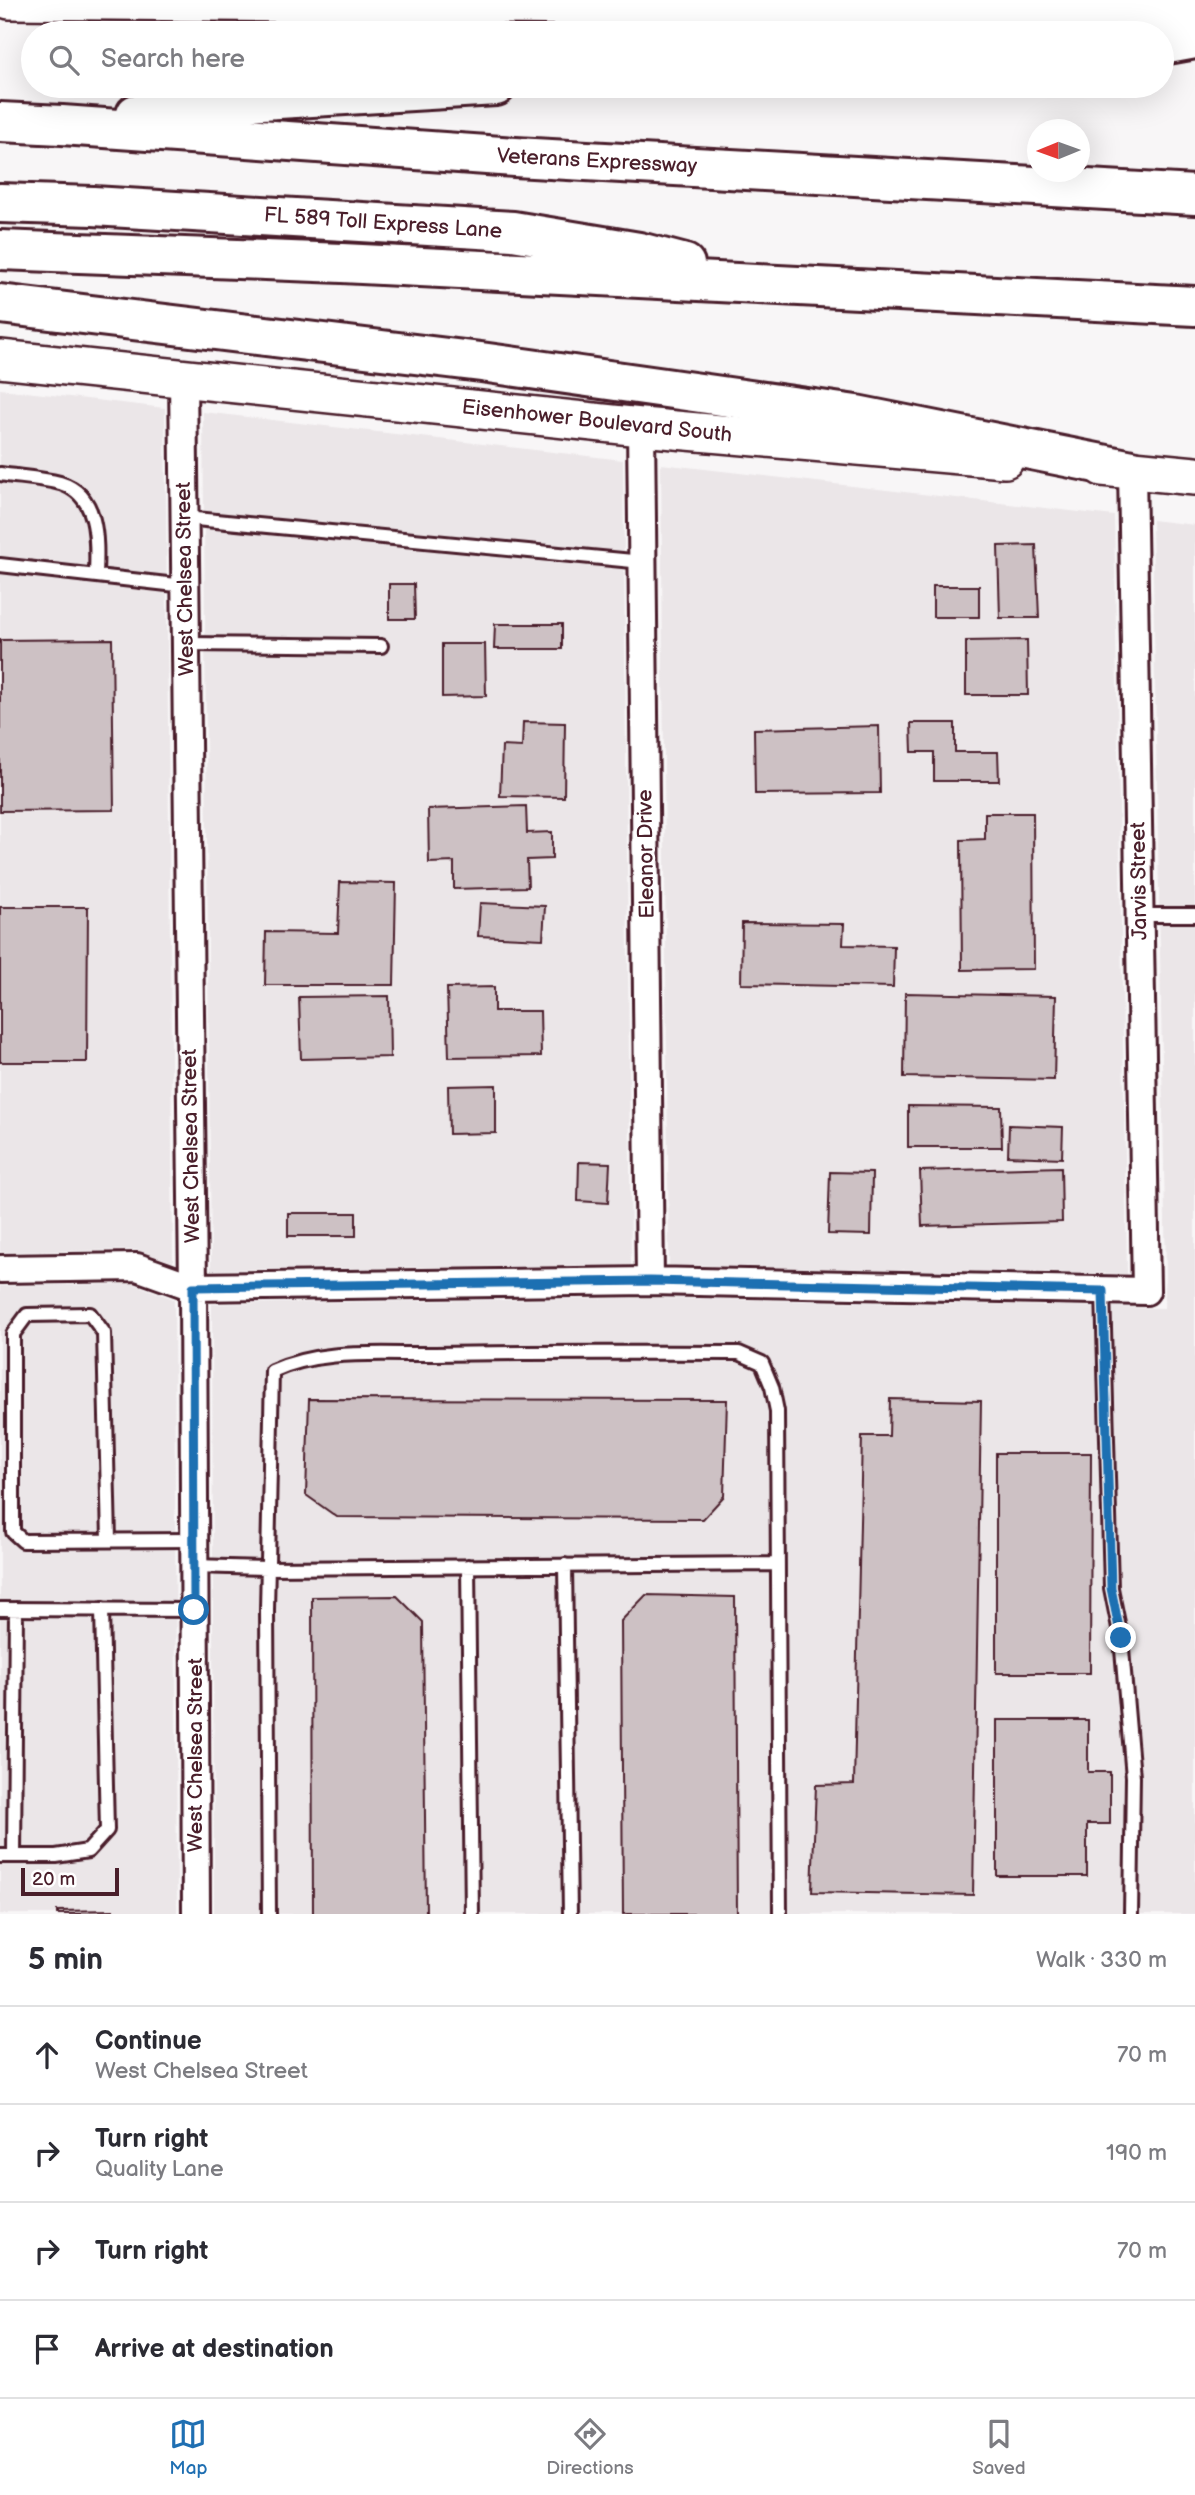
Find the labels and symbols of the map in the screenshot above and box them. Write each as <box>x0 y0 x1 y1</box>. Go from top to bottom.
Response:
north arrow <box>1027 119 1090 182</box>
street label: Veterans Expressway <box>496 143 698 179</box>
street label: FL 589 Toll Express Lane <box>263 202 503 244</box>
street label: Eisenhower Boulevard South <box>461 394 733 448</box>
street label: West Chelsea Street <box>171 481 199 676</box>
street label: Eleanor Drive <box>632 789 660 919</box>
street label: Jarvis Street <box>1125 821 1153 940</box>
street label: West Chelsea Street <box>177 1048 205 1243</box>
route start <box>178 1594 209 1625</box>
route end <box>1105 1622 1136 1653</box>
street label: West Chelsea Street <box>183 1657 208 1852</box>
scale bar <box>21 1865 119 1897</box>

